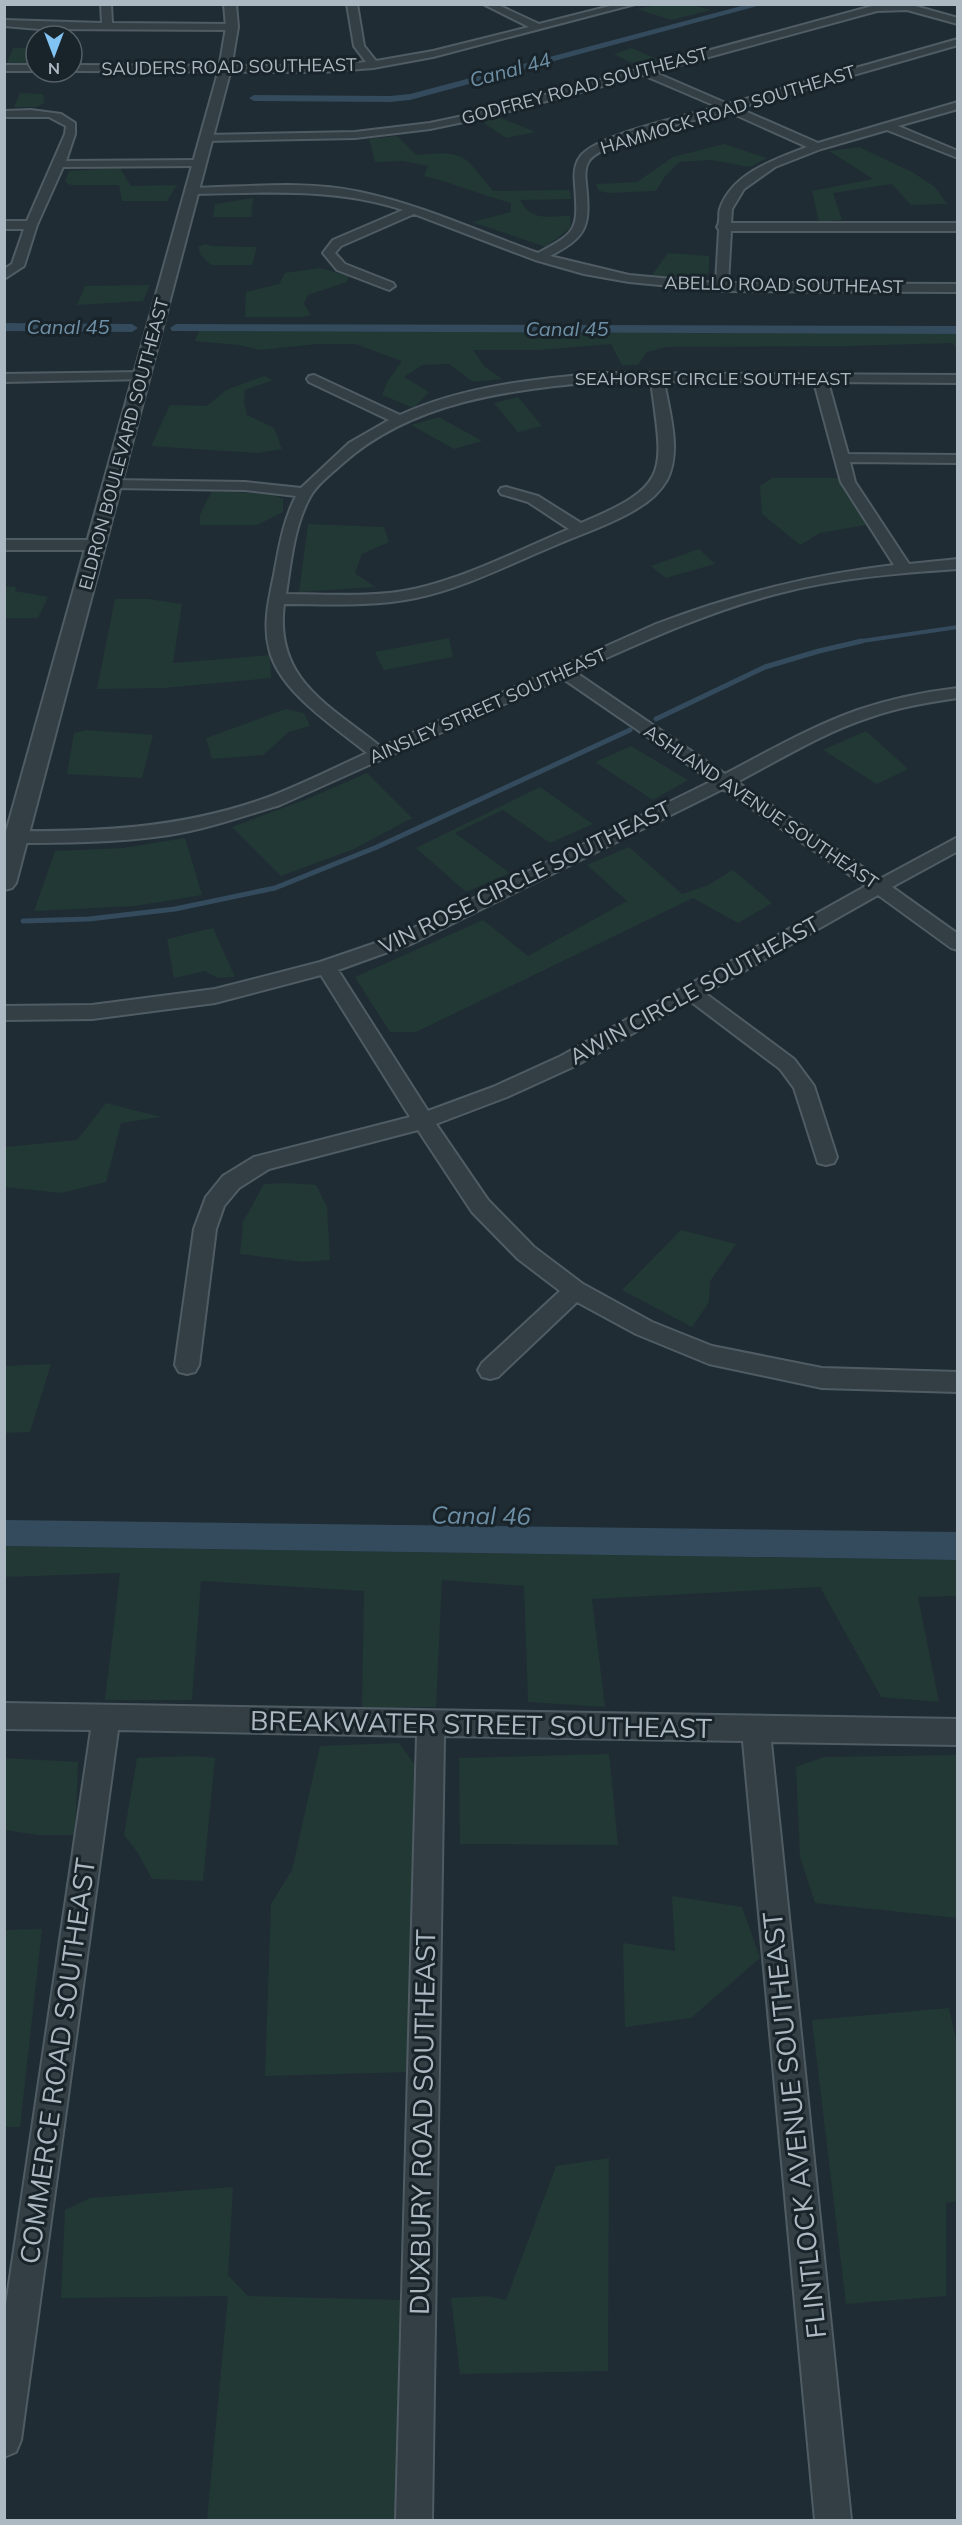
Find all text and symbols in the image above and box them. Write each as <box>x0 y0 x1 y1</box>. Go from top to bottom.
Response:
north arrow <box>24 24 84 84</box>
street label: GODFREY ROAD SOUTHEAST <box>459 41 711 130</box>
water label: Canal 44 <box>467 47 553 92</box>
street label: SAUDERS ROAD SOUTHEAST <box>101 53 357 80</box>
text: N <box>48 59 60 79</box>
street label: HAMMOCK ROAD SOUTHEAST <box>597 60 858 159</box>
street label: ABELLO ROAD SOUTHEAST <box>664 271 904 298</box>
street label: ELDRON BOULEVARD SOUTHEAST <box>73 295 174 592</box>
water label: Canal 45 <box>26 314 110 339</box>
water label: Canal 45 <box>525 316 609 341</box>
street label: SEAHORSE CIRCLE SOUTHEAST <box>575 367 851 390</box>
street label: AINSLEY STREET SOUTHEAST <box>366 643 610 768</box>
street label: ASHLAND AVENUE SOUTHEAST <box>640 719 883 894</box>
street label: VIN ROSE CIRCLE SOUTHEAST <box>374 794 676 960</box>
street label: AWIN CIRCLE SOUTHEAST <box>564 910 824 1070</box>
water label: Canal 46 <box>431 1499 532 1531</box>
street label: BREAKWATER STREET SOUTHEAST <box>250 1703 712 1745</box>
street label: COMMERCE ROAD SOUTHEAST <box>12 1856 102 2266</box>
street label: FLINTLOCK AVENUE SOUTHEAST <box>755 1910 833 2340</box>
street label: DUXBURY ROAD SOUTHEAST <box>402 1929 442 2315</box>

